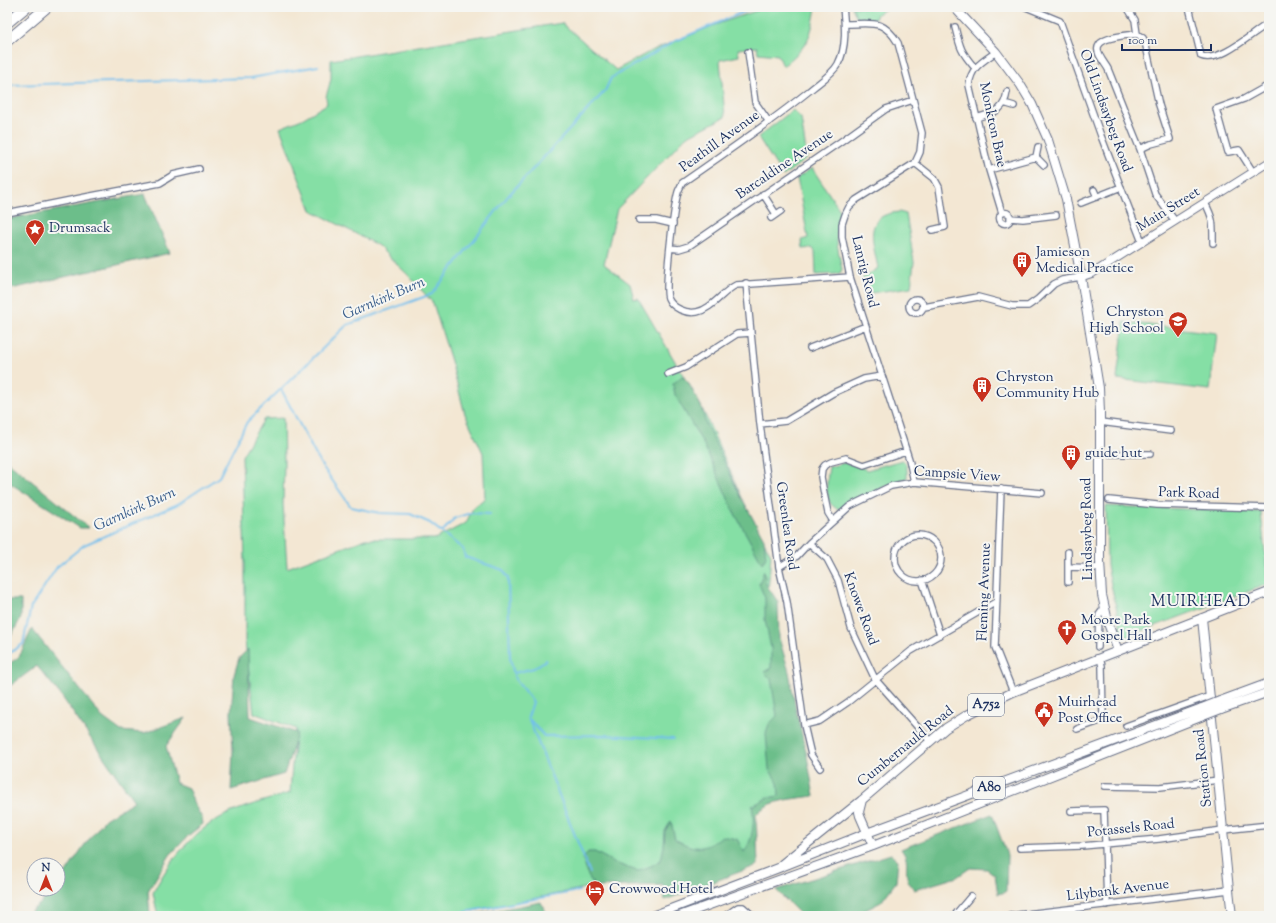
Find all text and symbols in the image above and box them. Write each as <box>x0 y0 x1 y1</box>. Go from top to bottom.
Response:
scale bar <box>1122 26 1211 52</box>
text: 100 m <box>1128 32 1157 50</box>
street label: Old Lindsaybeg Road <box>1074 47 1137 175</box>
street label: Monkton Brae <box>973 81 1011 169</box>
street label: Peathill Avenue <box>676 106 764 178</box>
street label: Barcaldine Avenue <box>732 125 838 205</box>
street label: Main Street <box>1134 183 1204 237</box>
place icon: Drumsack <box>24 218 46 246</box>
place label: Drumsack <box>49 219 111 239</box>
street label: Lanrig Road <box>845 234 883 310</box>
place label: Jamieson Medical Practice <box>1035 243 1134 279</box>
building icon: Jamieson Medical Practice <box>1011 250 1033 278</box>
water label: Garnkirk Burn <box>339 272 429 326</box>
place label: Chryston High School <box>1089 303 1164 339</box>
school or university icon: Chryston High School <box>1167 310 1189 338</box>
place label: Chryston Community Hub <box>996 368 1100 404</box>
building icon: Chryston Community Hub <box>971 375 993 403</box>
building icon: guide hut <box>1060 443 1082 471</box>
place label: guide hut <box>1085 444 1142 464</box>
street label: Campsie View <box>913 462 1002 488</box>
street label: Lindsaybeg Road <box>1077 477 1099 580</box>
street label: Greenlea Road <box>770 480 802 572</box>
water label: Garnkirk Burn <box>91 483 179 537</box>
street label: Park Road <box>1158 483 1220 505</box>
street label: Fleming Avenue <box>973 543 997 641</box>
street label: Knowe Road <box>838 570 883 648</box>
district label: MUIRHEAD <box>1151 591 1251 614</box>
place label: Moore Park Gospel Hall <box>1081 611 1152 647</box>
church icon: Moore Park Gospel Hall <box>1056 618 1078 646</box>
place label: Muirhead Post Office <box>1058 693 1122 729</box>
road number: A752 <box>968 694 1004 716</box>
public building icon: Muirhead Post Office <box>1033 700 1055 728</box>
street label: Cumbernauld Road <box>854 702 959 792</box>
street label: Station Road <box>1190 728 1218 808</box>
road number: A80 <box>973 777 1005 799</box>
street label: Potassels Road <box>1086 814 1176 844</box>
north arrow <box>26 857 66 897</box>
text: N <box>41 860 51 876</box>
street label: Lilybank Avenue <box>1066 875 1170 907</box>
hotel icon: Crowwood Hotel <box>584 879 606 907</box>
place label: Crowwood Hotel <box>609 880 713 900</box>

